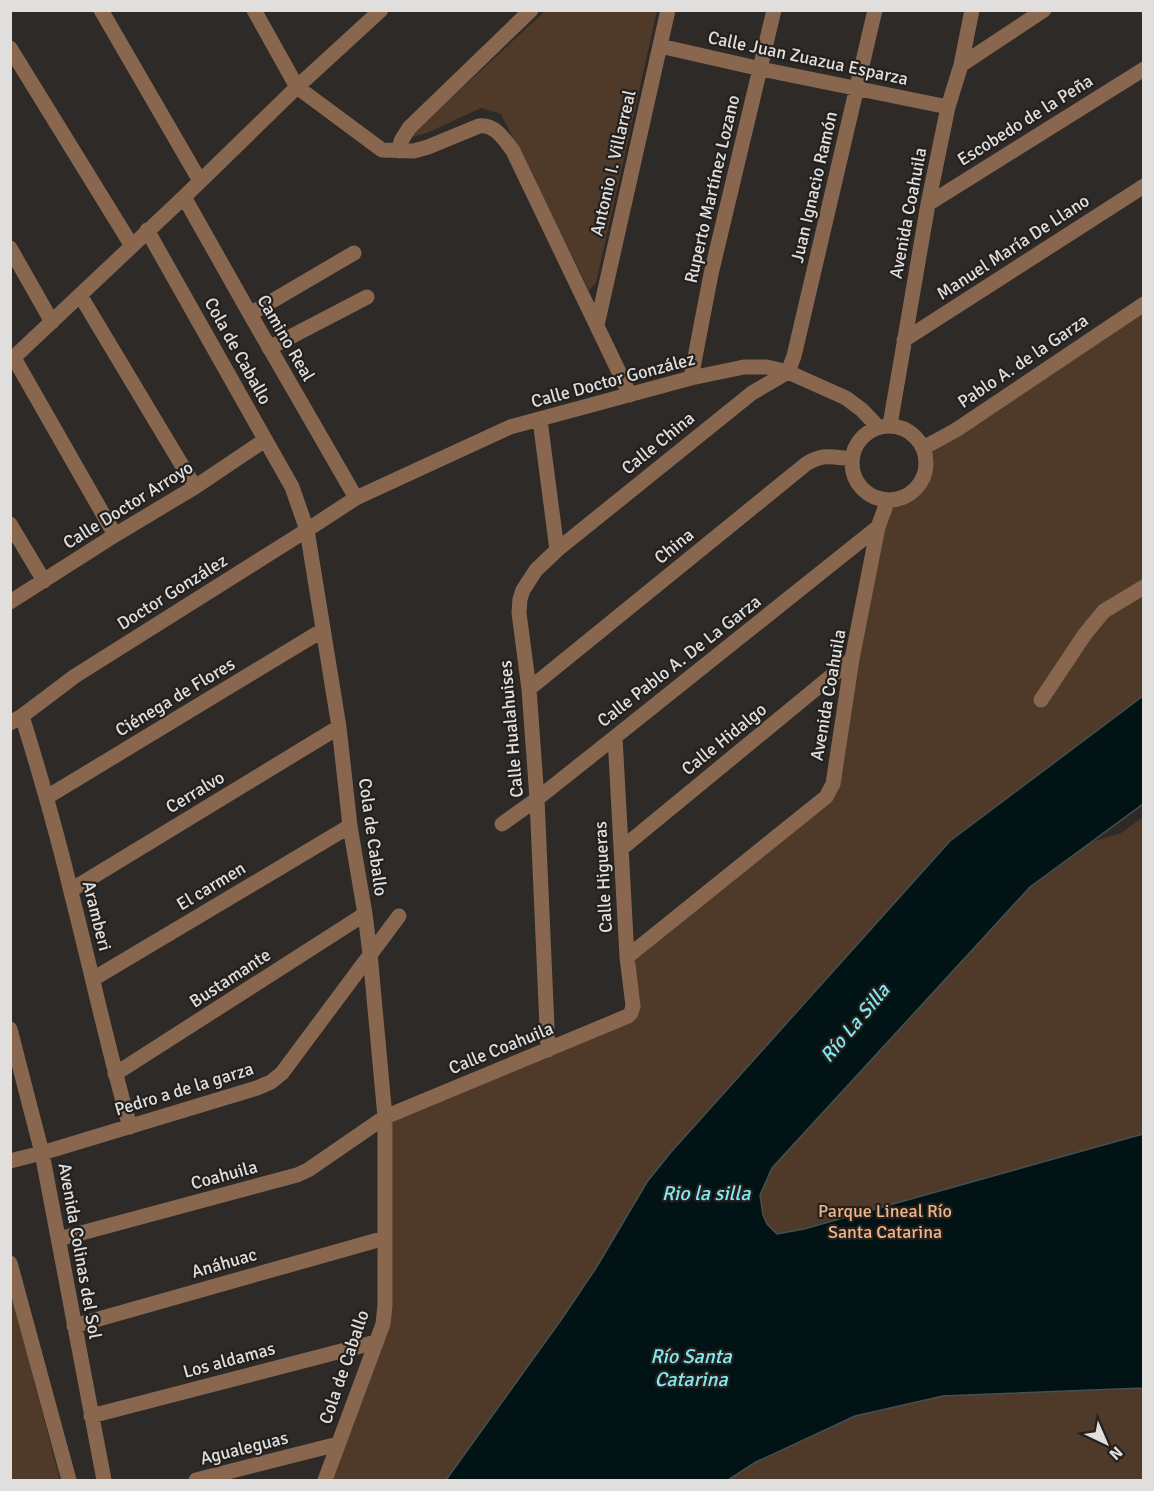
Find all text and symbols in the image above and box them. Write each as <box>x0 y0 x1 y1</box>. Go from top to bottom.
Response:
street label: Calle Juan Zuazua Esparza <box>706 26 910 90</box>
street label: Escobedo de la Peña <box>953 69 1097 171</box>
street label: Antonio I. Villarreal <box>585 88 641 238</box>
street label: Ruperto Martínez Lozano <box>680 93 744 285</box>
street label: Juan Ignacio Ramón <box>786 109 842 265</box>
street label: Avenida Coahuila <box>885 146 931 280</box>
street label: Manuel María De Llano <box>933 189 1093 305</box>
street label: Camino Real <box>252 291 320 385</box>
street label: Cola de Caballo <box>200 294 276 408</box>
street label: Pablo A. de la Garza <box>954 309 1092 413</box>
street label: Calle Doctor González <box>529 348 697 412</box>
street label: Calle China <box>617 407 699 479</box>
street label: Calle Doctor Arroyo <box>59 456 197 554</box>
street label: China <box>650 523 698 569</box>
street label: Doctor González <box>113 549 231 635</box>
street label: Calle Pablo A. De La Garza <box>593 590 765 732</box>
street label: Avenida Coahuila <box>806 628 850 762</box>
street label: Ciénega de Flores <box>111 653 239 741</box>
street label: Calle Hualahuises <box>494 659 528 799</box>
street label: Calle Hidalgo <box>677 698 771 780</box>
street label: Cerralvo <box>162 766 228 818</box>
street label: Cola de Caballo <box>354 777 392 897</box>
street label: Calle Higueras <box>589 820 617 933</box>
street label: El carmen <box>172 857 250 915</box>
street label: Aramberi <box>78 879 116 953</box>
street label: Bustamante <box>185 944 275 1012</box>
water label: Río La Silla <box>815 978 896 1068</box>
street label: Calle Coahuila <box>445 1017 557 1079</box>
street label: Pedro a de la garza <box>112 1057 256 1121</box>
street label: Coahuila <box>188 1156 260 1194</box>
street label: Avenida Colinas del Sol <box>54 1161 106 1341</box>
water label: Rio la silla <box>662 1181 751 1206</box>
park label: Parque Lineal Río Santa Catarina <box>818 1200 952 1243</box>
street label: Anáhuac <box>189 1243 259 1283</box>
street label: Cola de Caballo <box>314 1307 374 1427</box>
street label: Los aldamas <box>181 1337 278 1383</box>
water label: Río Santa Catarina <box>650 1344 733 1392</box>
north arrow <box>1076 1413 1136 1473</box>
street label: Agualeguas <box>198 1426 290 1470</box>
text: N <box>1105 1442 1127 1464</box>

